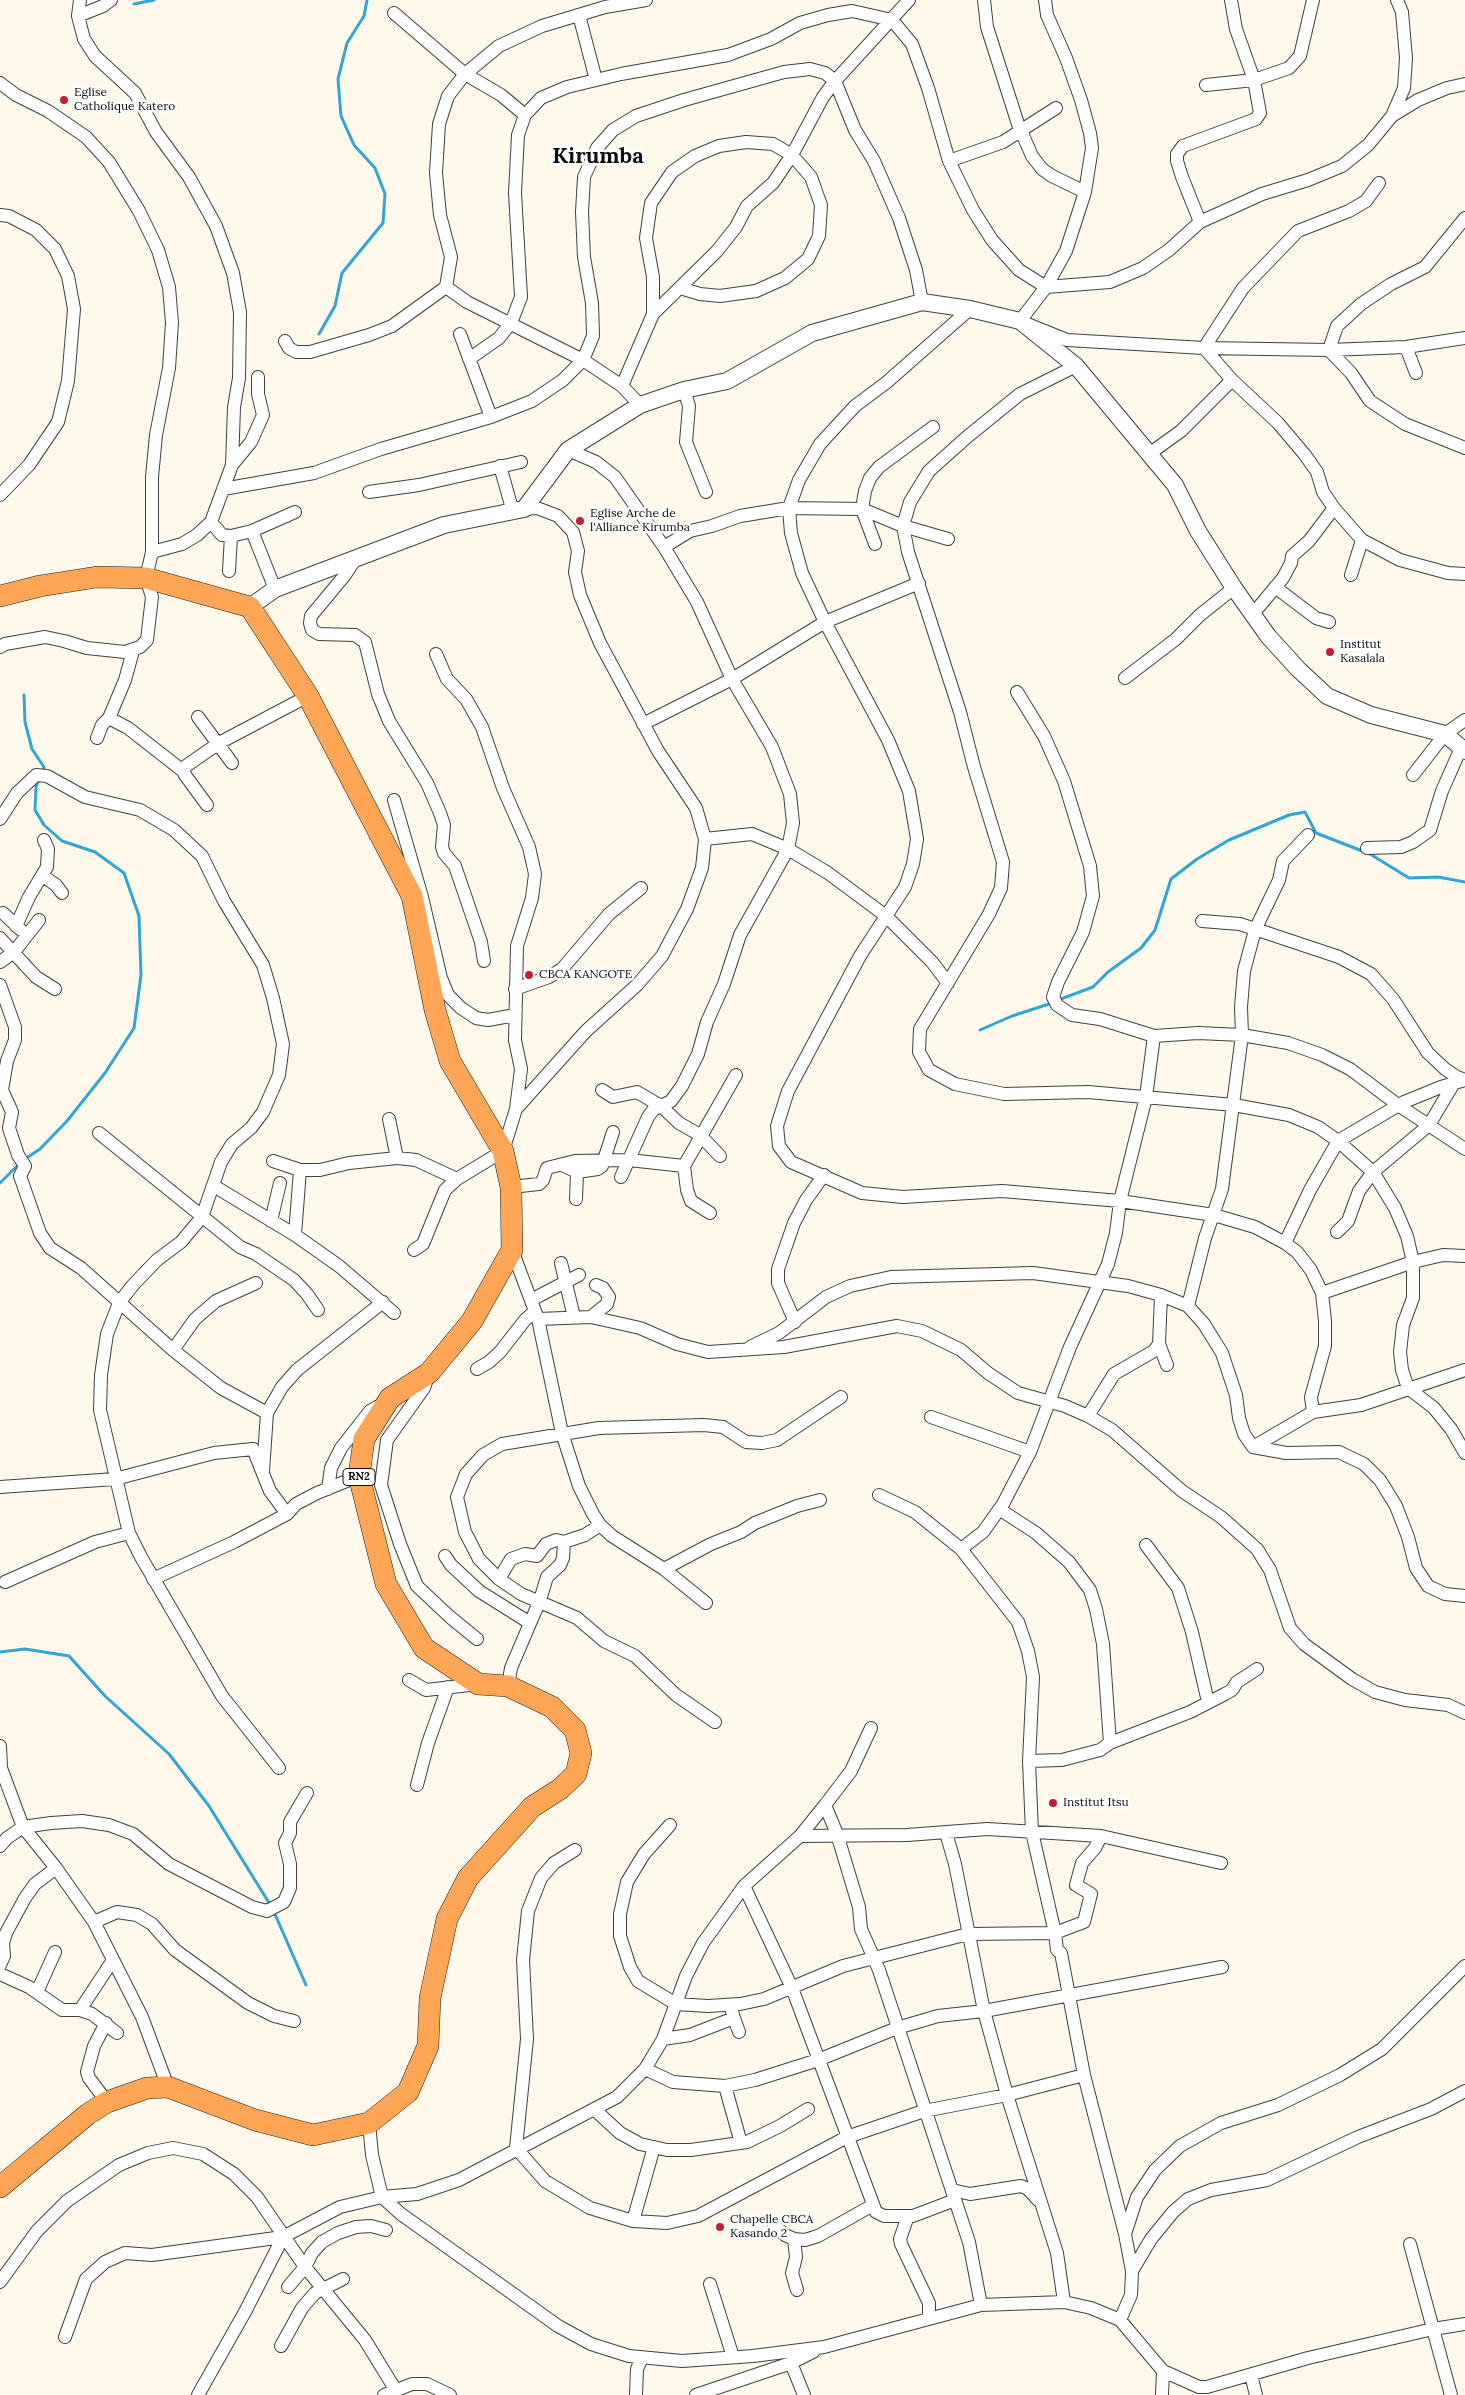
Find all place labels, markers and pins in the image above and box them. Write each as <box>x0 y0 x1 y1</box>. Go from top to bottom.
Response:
place label: Eglise Catholique Katero <box>74 86 175 114</box>
marker: Eglise Catholique Katero <box>58 94 70 106</box>
place label: Eglise Arche de l'Alliance Kirumba <box>590 507 690 535</box>
marker: Eglise Arche de l'Alliance Kirumba <box>574 515 586 527</box>
place label: Institut Kasalala <box>1340 638 1385 666</box>
marker: Institut Kasalala <box>1324 646 1336 658</box>
place label: CBCA KANGOTE <box>539 968 632 982</box>
marker: CBCA KANGOTE <box>523 969 535 981</box>
place label: Institut Itsu <box>1063 1796 1129 1810</box>
marker: Institut Itsu <box>1047 1797 1059 1809</box>
place label: Chapelle CBCA Kasando 2 <box>730 2213 813 2241</box>
marker: Chapelle CBCA Kasando 2 <box>714 2221 726 2233</box>

